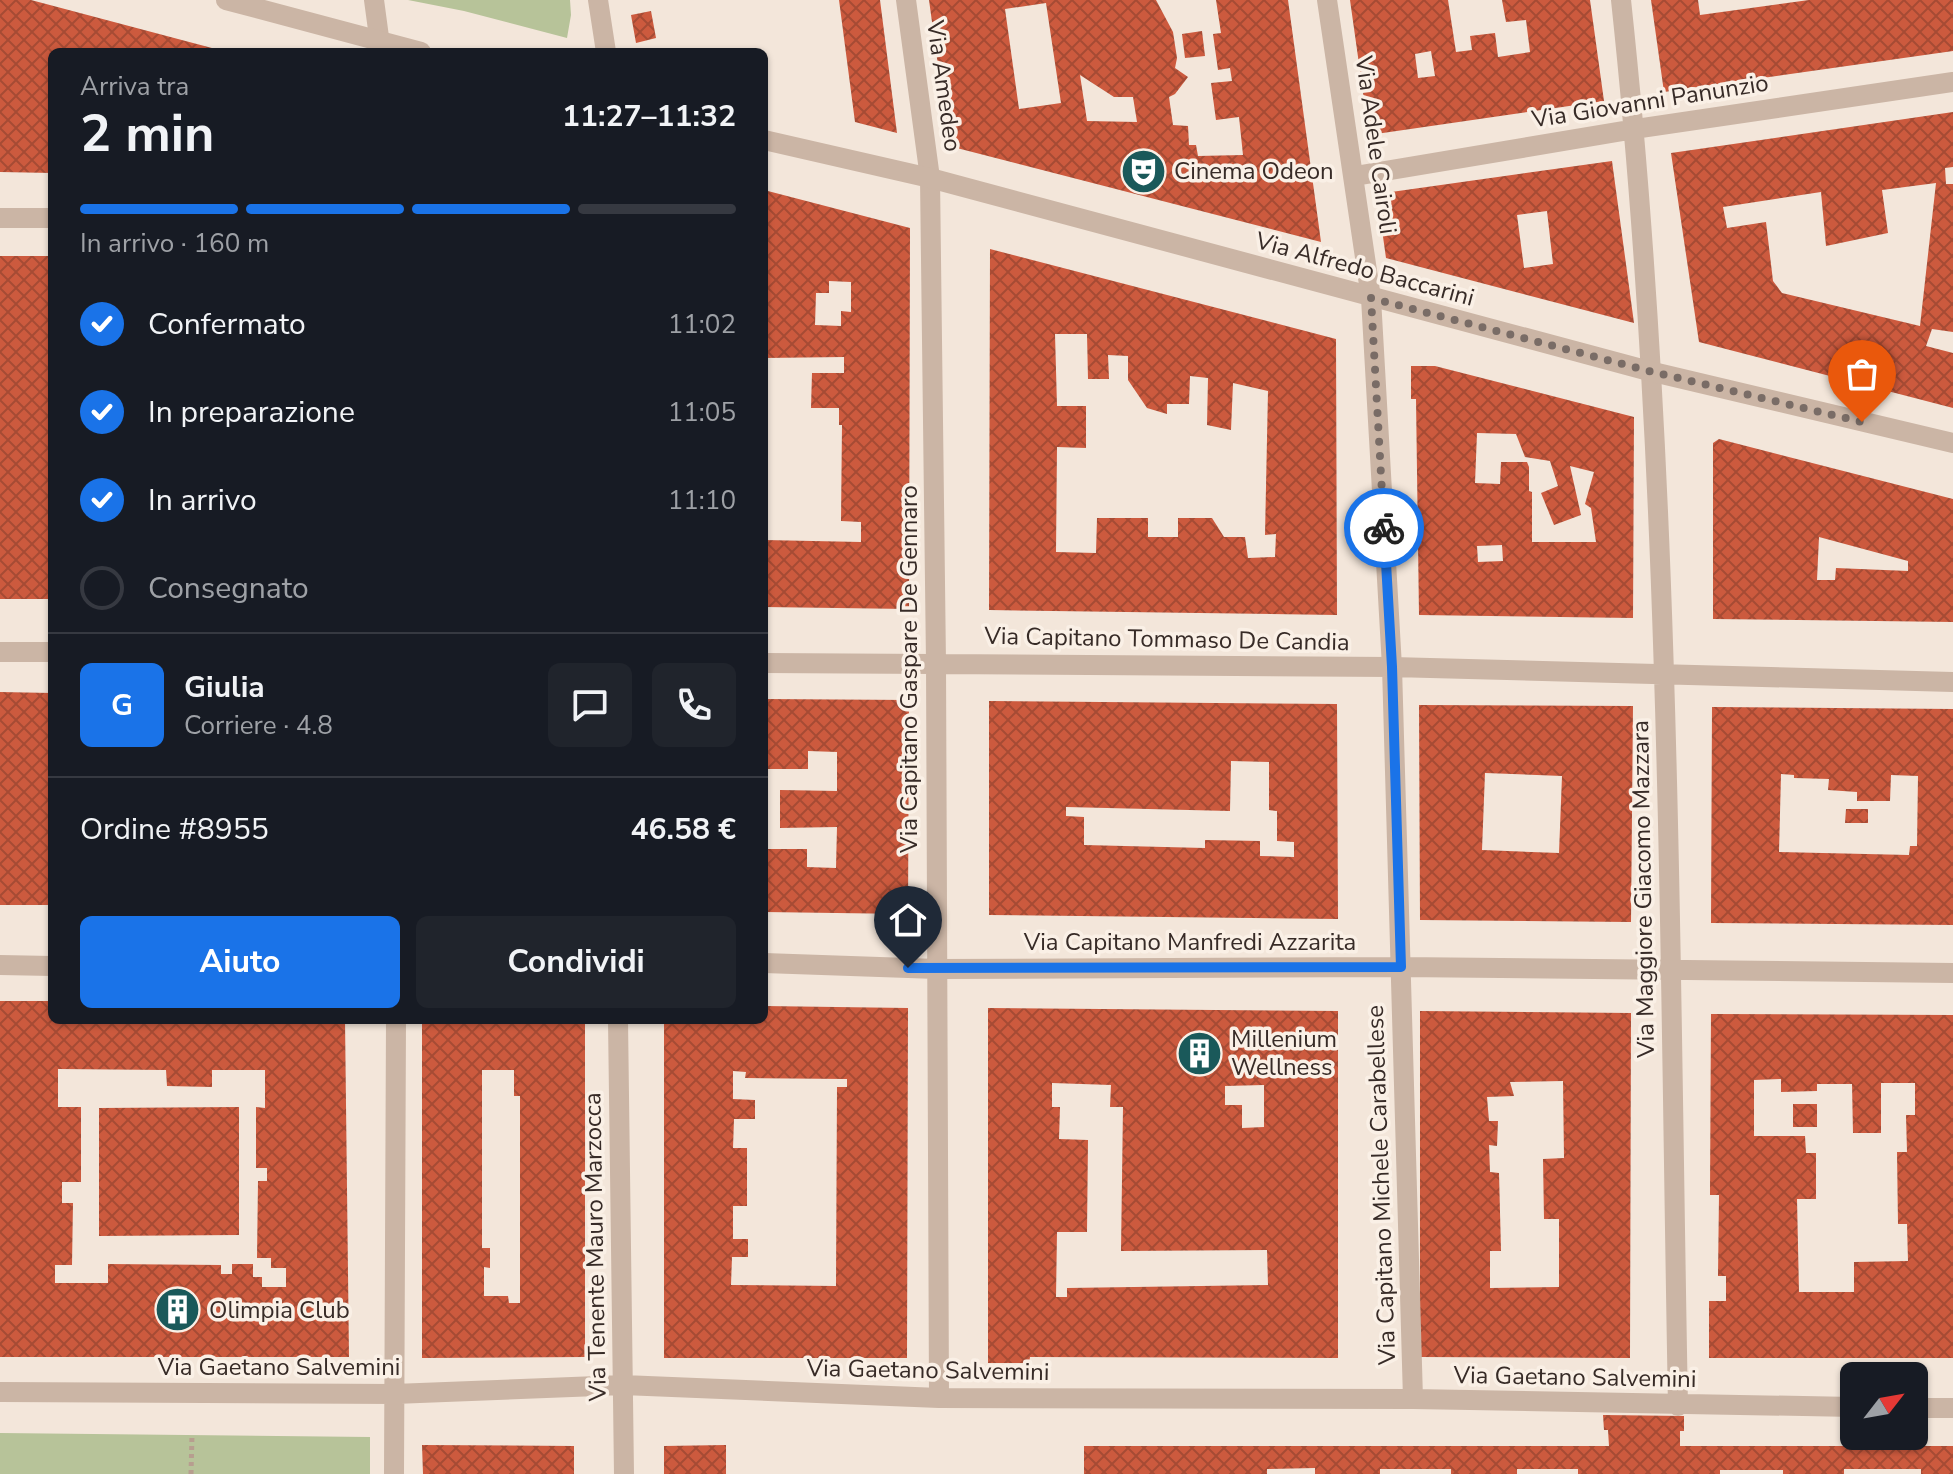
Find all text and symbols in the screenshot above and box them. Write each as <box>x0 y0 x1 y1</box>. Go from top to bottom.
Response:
street label: Via Amedeo <box>919 17 969 154</box>
street label: Via Adele Cairoli <box>1348 53 1404 236</box>
street label: Via Giovanni Panunzio <box>1528 66 1771 136</box>
text: Arriva tra <box>80 69 189 104</box>
text: 11:27–11:32 <box>562 96 736 137</box>
text: 2 min <box>80 98 215 169</box>
theatre icon: Cinema Odeon <box>1119 147 1167 195</box>
place label: Cinema Odeon <box>1174 155 1334 187</box>
street label: Via Alfredo Baccarini <box>1251 224 1478 314</box>
text: In arrivo · 160 m <box>80 226 269 261</box>
icon: check <box>80 302 124 346</box>
text: Confermato <box>148 304 306 345</box>
text: 11:02 <box>668 307 736 342</box>
pin <box>1828 340 1896 422</box>
icon: bag <box>1840 352 1884 396</box>
icon: check <box>80 390 124 434</box>
text: In preparazione <box>148 392 355 433</box>
text: 11:05 <box>668 395 736 430</box>
icon: check <box>80 478 124 522</box>
text: In arrivo <box>148 480 257 521</box>
text: 11:10 <box>668 483 736 518</box>
street label: Via Capitano Gaspare De Gennaro <box>893 485 925 854</box>
courier <box>1344 488 1424 568</box>
icon: bike <box>1362 506 1406 550</box>
text: Consegnato <box>148 568 309 609</box>
street label: Via Capitano Tommaso De Candia <box>983 620 1350 658</box>
button: chat <box>548 663 632 747</box>
button: phone <box>652 663 736 747</box>
text: Giulia <box>184 667 265 708</box>
text: G <box>111 685 133 726</box>
text: Corriere · 4.8 <box>184 708 333 743</box>
street label: Via Maggiore Giacomo Mazzara <box>1624 720 1662 1059</box>
text: Ordine #8955 <box>80 809 269 850</box>
text: 46.58 € <box>630 809 736 850</box>
pin <box>874 886 942 968</box>
icon: home <box>886 898 930 942</box>
button: Aiuto <box>80 916 400 1008</box>
button: Condividi <box>416 916 736 1008</box>
street label: Via Capitano Manfredi Azzarita <box>1023 926 1356 958</box>
street label: Via Capitano Michele Carabellese <box>1359 1004 1403 1367</box>
place label: Millenium Wellness <box>1231 1023 1337 1083</box>
building icon: Millenium Wellness <box>1176 1029 1224 1077</box>
street label: Via Tenente Mauro Marzocca <box>576 1092 614 1403</box>
building icon: Olimpia Club <box>154 1286 202 1334</box>
place label: Olimpia Club <box>209 1294 350 1326</box>
street label: Via Gaetano Salvemini <box>157 1351 400 1383</box>
street label: Via Gaetano Salvemini <box>805 1352 1050 1388</box>
street label: Via Gaetano Salvemini <box>1452 1359 1697 1395</box>
north arrow <box>1840 1362 1928 1450</box>
map controls <box>1840 1362 1928 1450</box>

